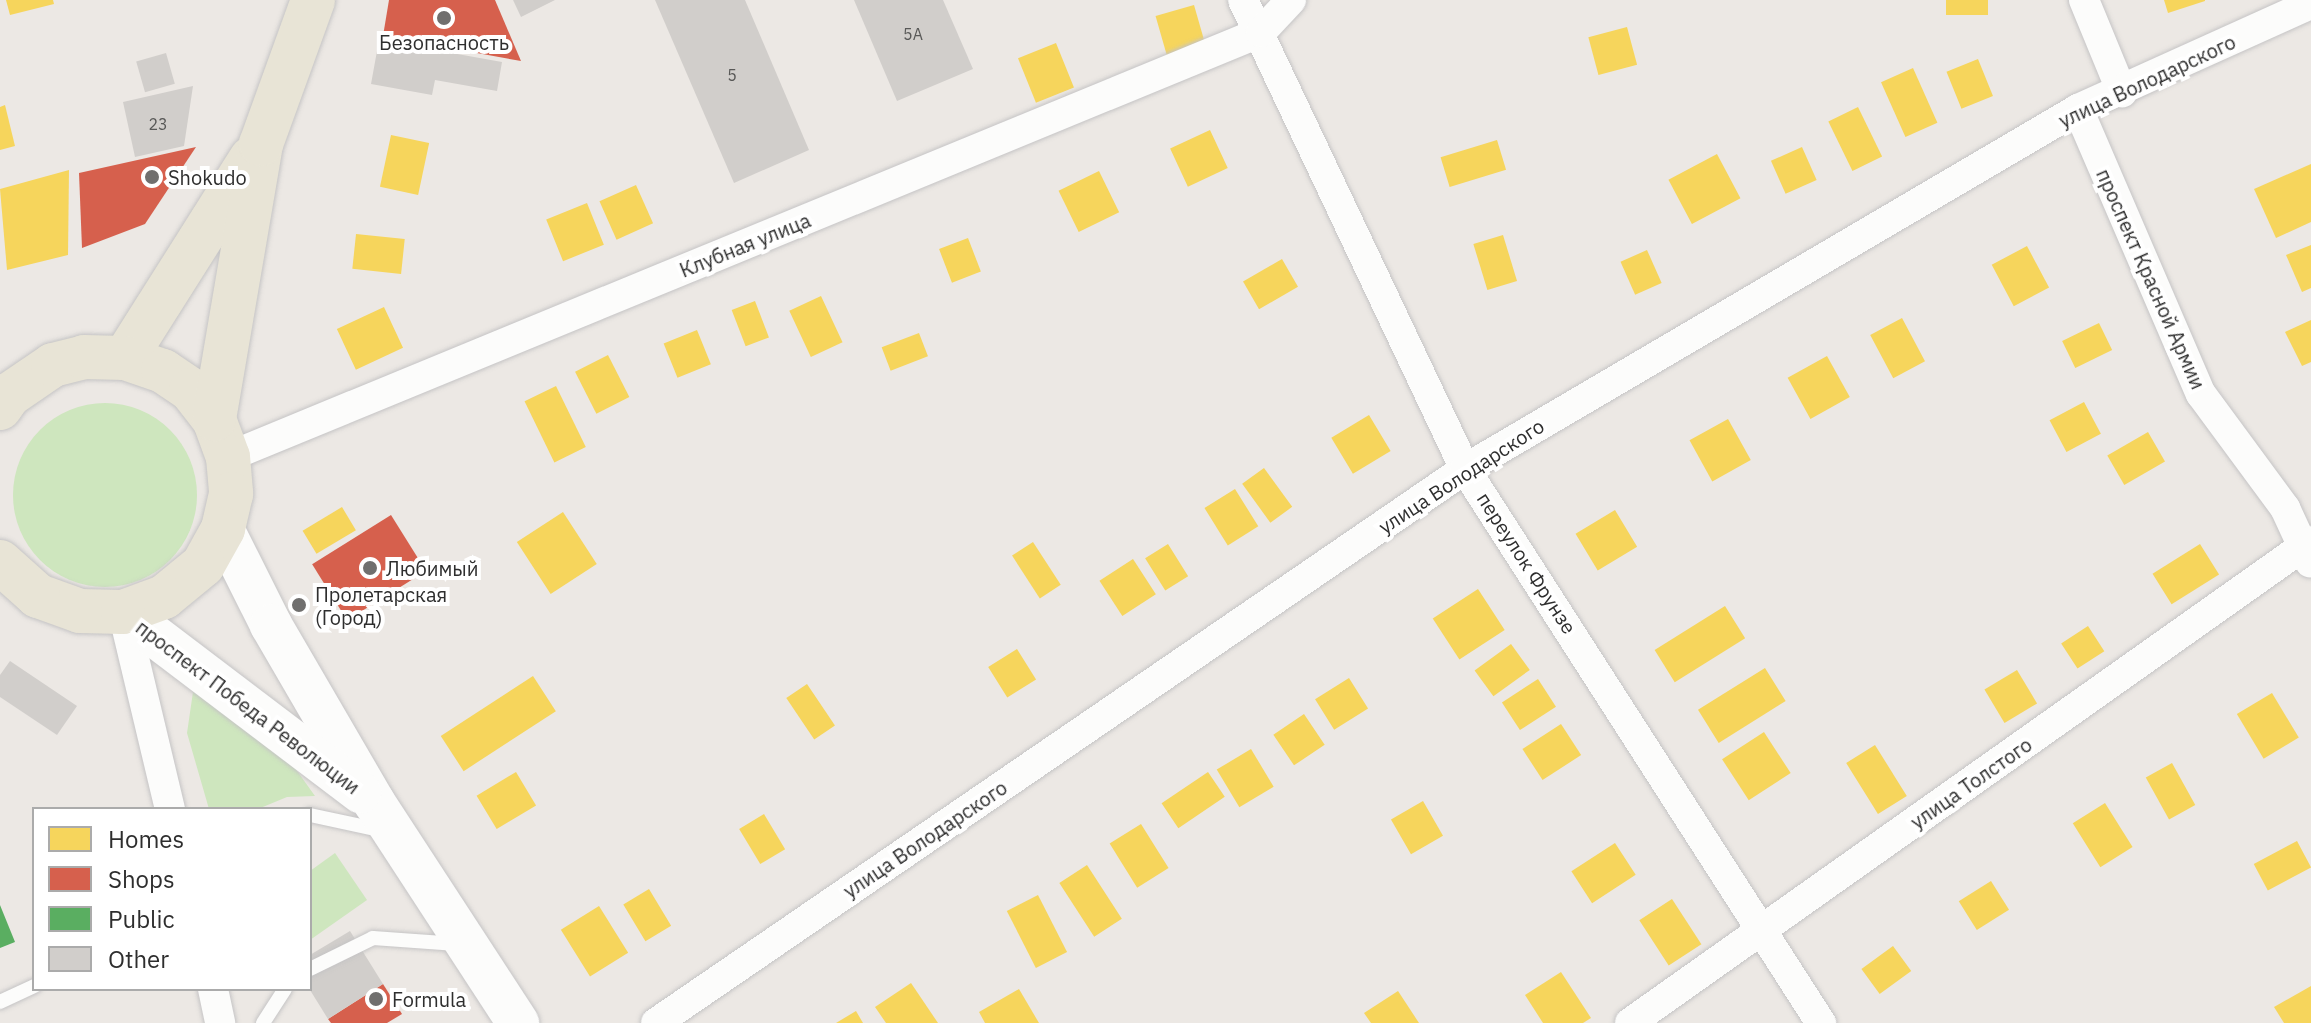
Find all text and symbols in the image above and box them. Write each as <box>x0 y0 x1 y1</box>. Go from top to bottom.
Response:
marker: Безопасность <box>435 9 453 27</box>
house number: 5А <box>903 24 923 44</box>
street label: улица Володарского <box>2055 29 2239 133</box>
place label: Безопасность <box>379 30 509 54</box>
house number: 5 <box>727 65 737 85</box>
house number: 23 <box>148 114 168 134</box>
place label: Shokudo <box>168 165 247 189</box>
street label: проспект Красной Армии <box>2091 165 2211 393</box>
marker: Shokudo <box>143 168 161 186</box>
street label: Клубная улица <box>676 208 814 282</box>
street label: улица Володарского <box>1374 414 1548 538</box>
street label: переулок Фрунзе <box>1472 488 1582 638</box>
place label: Любимый <box>386 556 479 580</box>
marker: Любимый <box>361 559 379 577</box>
place label: Пролетарская (Город) <box>315 582 447 629</box>
marker: Пролетарская (Город) <box>290 596 308 614</box>
street label: проспект Победа Революции <box>131 615 365 799</box>
street label: улица Толстого <box>1906 732 2036 834</box>
street label: улица Володарского <box>839 775 1011 903</box>
legend <box>32 807 312 991</box>
text: Homes <box>108 823 184 855</box>
text: Shops <box>108 863 175 895</box>
text: Public <box>108 903 175 935</box>
text: Other <box>108 943 169 975</box>
place label: Formula <box>392 987 466 1011</box>
marker: Formula <box>367 990 385 1008</box>

